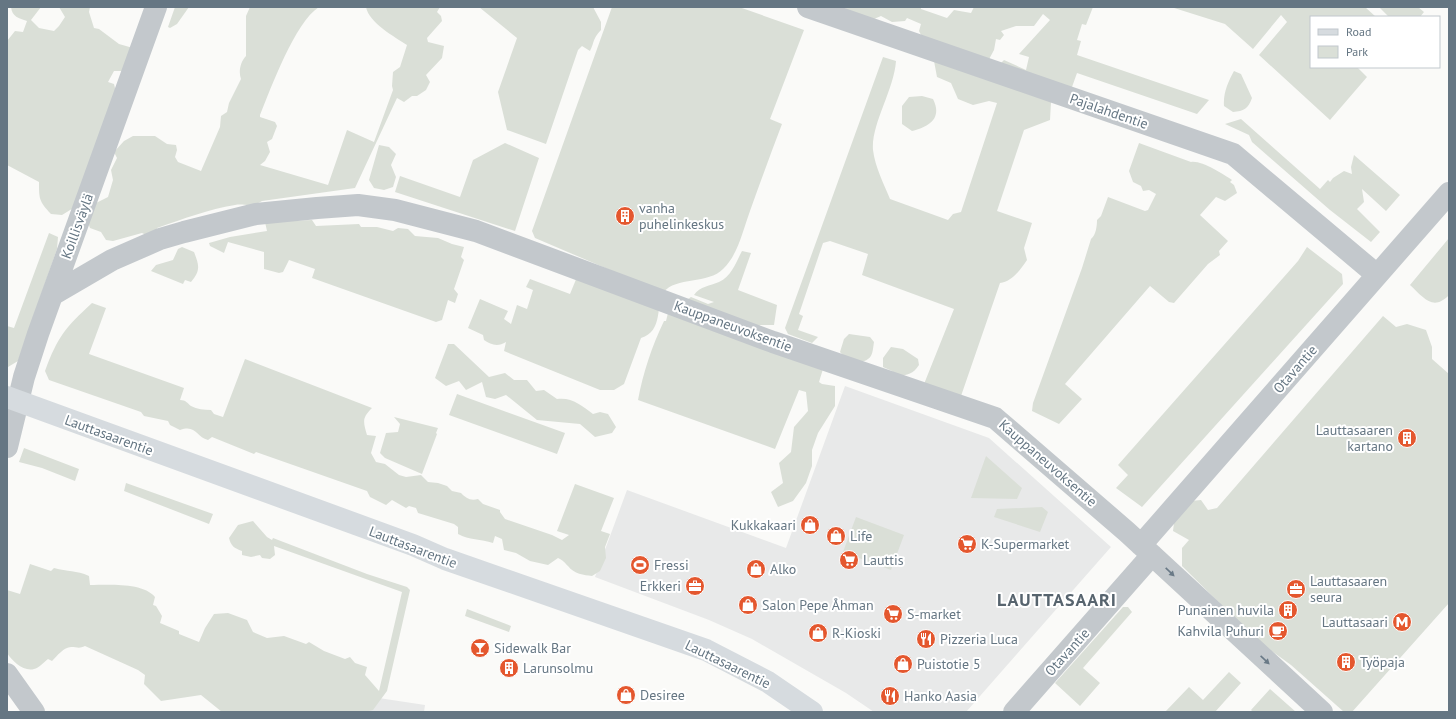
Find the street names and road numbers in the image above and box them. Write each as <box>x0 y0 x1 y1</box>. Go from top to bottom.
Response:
street label: Pajalahdentie <box>1068 89 1150 133</box>
street label: Koillisväylä <box>57 191 97 261</box>
street label: Kauppaneuvoksentie <box>672 296 794 356</box>
street label: Otavantie <box>1269 341 1321 397</box>
street label: Lauttasaarentie <box>62 411 156 459</box>
street label: Kauppaneuvoksentie <box>995 415 1101 511</box>
street label: Lauttasaarentie <box>366 522 460 572</box>
street label: Otavantie <box>1041 624 1093 680</box>
street label: Lauttasaarentie <box>682 636 774 692</box>

